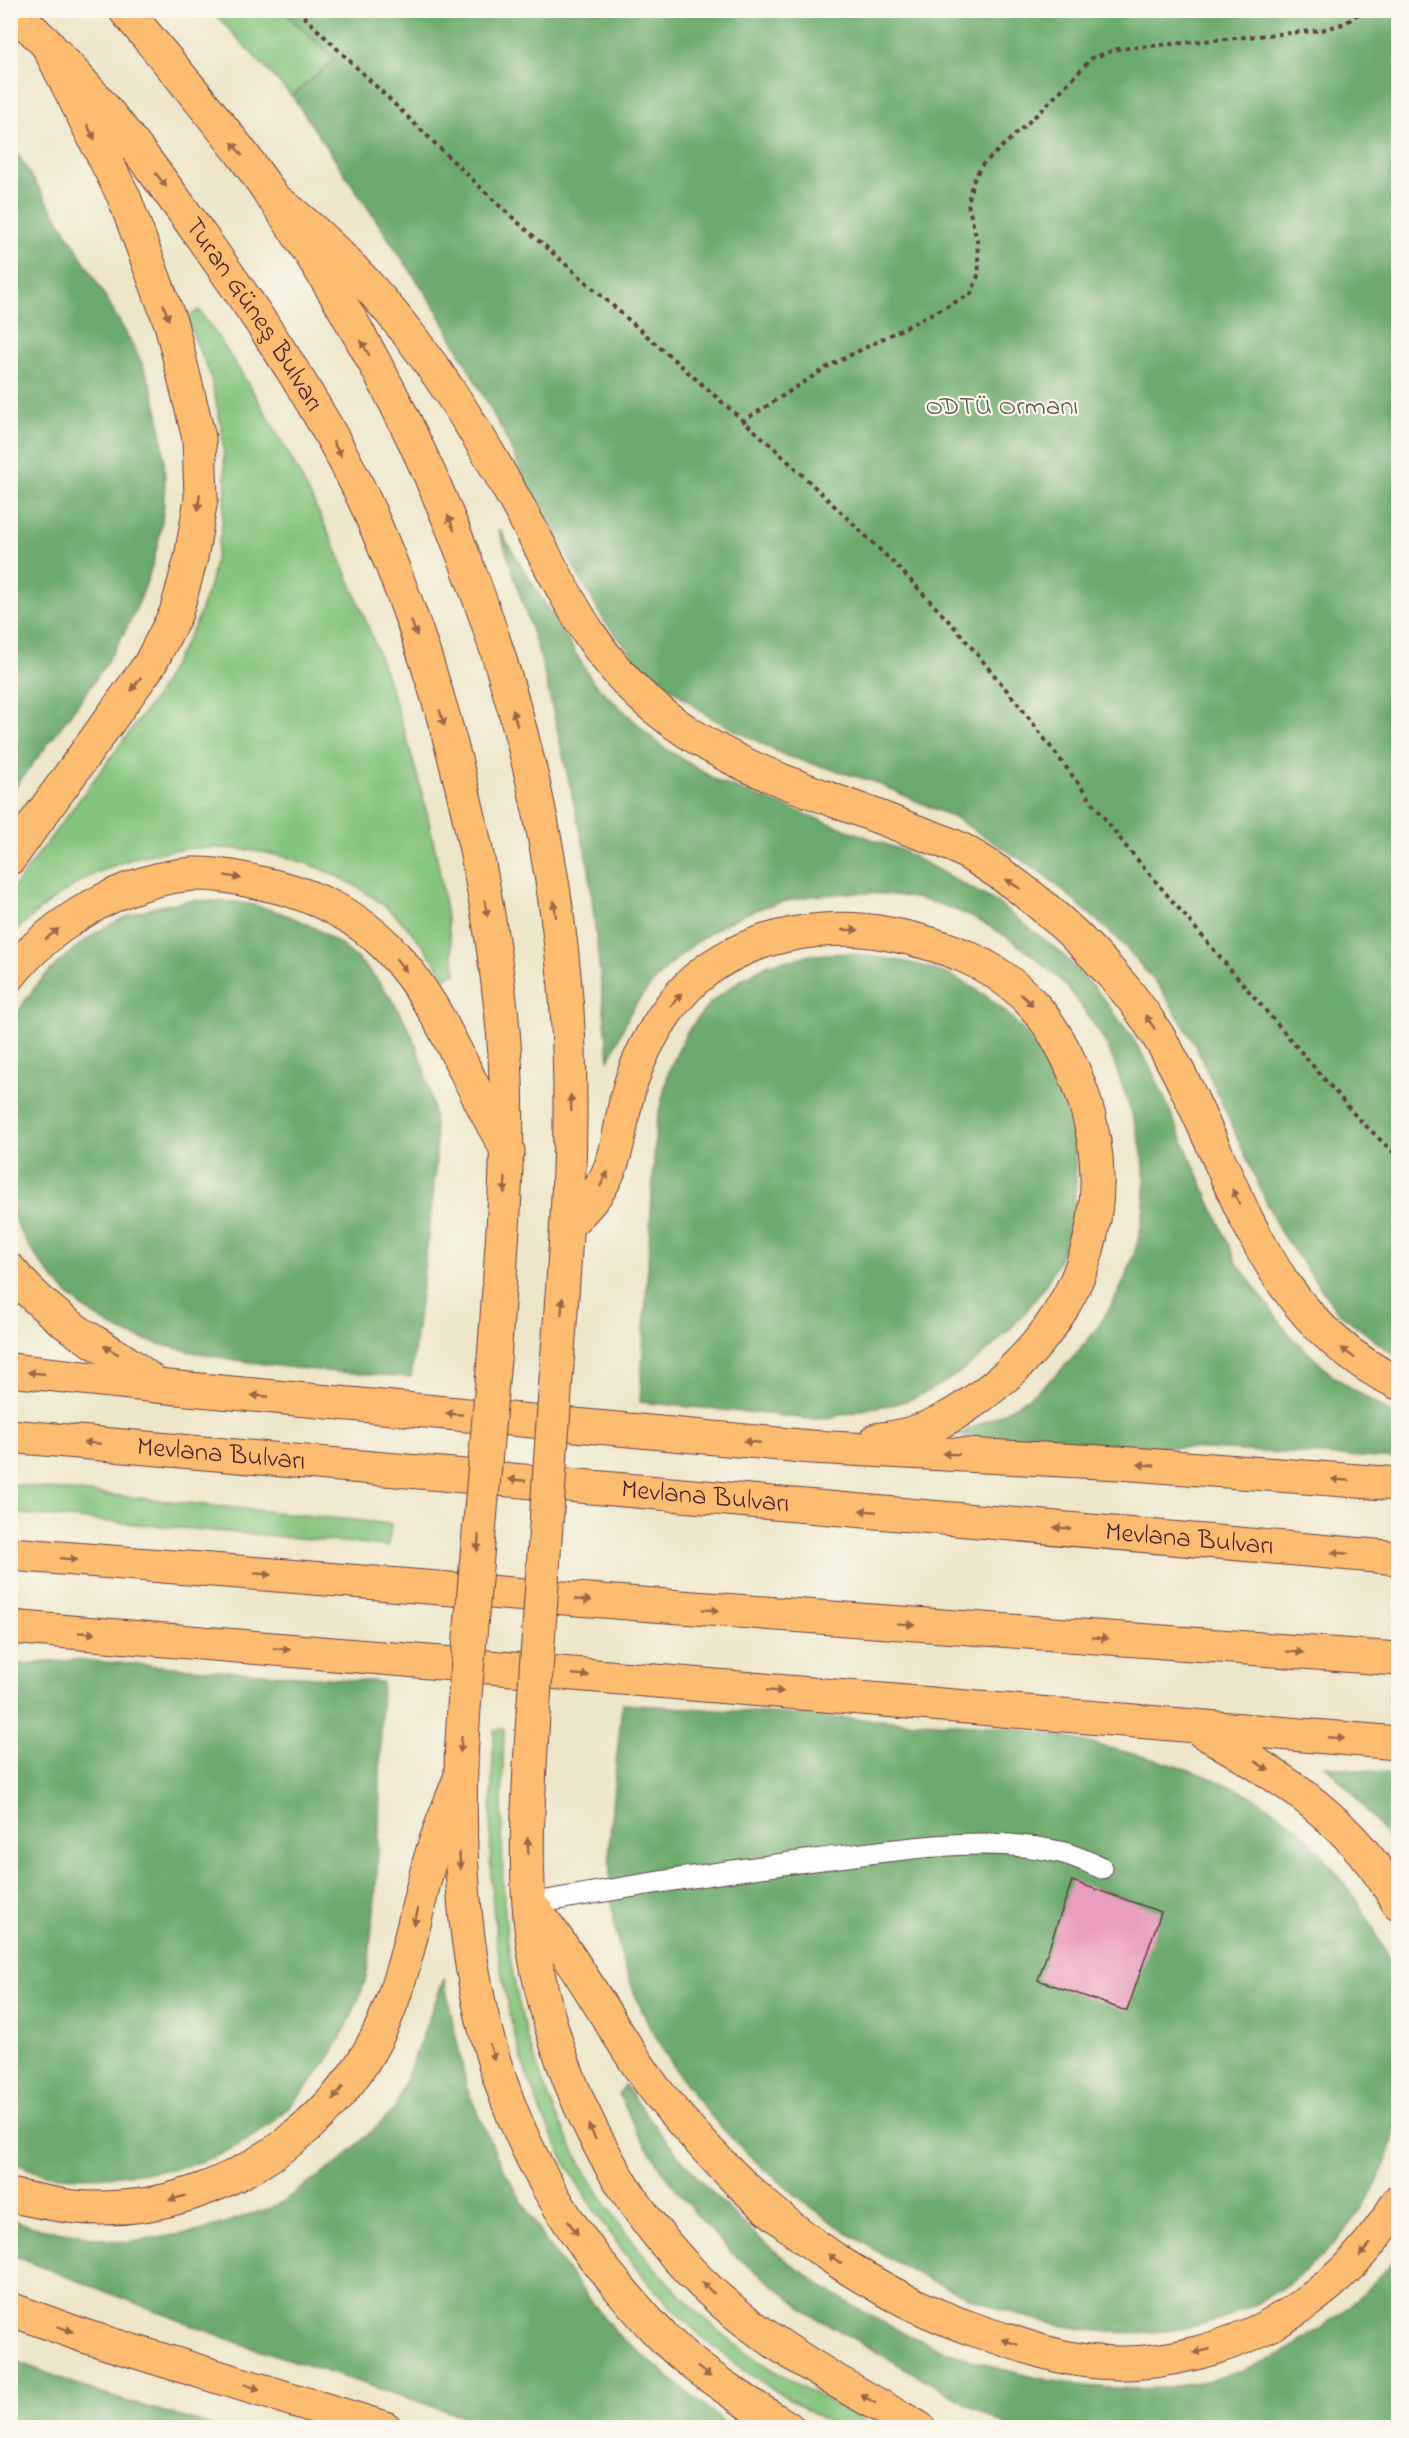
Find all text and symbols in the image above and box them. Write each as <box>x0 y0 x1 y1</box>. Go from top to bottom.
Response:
one-way arrow <box>86 123 96 141</box>
one-way arrow <box>232 141 244 156</box>
one-way arrow <box>155 173 167 188</box>
street label: Turan Güneş Bulvarı <box>174 210 333 419</box>
one-way arrow <box>162 303 172 321</box>
one-way arrow <box>360 340 371 356</box>
park label: ODTÜ Ormanı <box>926 388 1078 427</box>
one-way arrow <box>332 441 342 458</box>
one-way arrow <box>194 493 204 512</box>
one-way arrow <box>446 513 456 531</box>
one-way arrow <box>409 619 419 637</box>
one-way arrow <box>130 675 142 691</box>
one-way arrow <box>438 709 447 727</box>
one-way arrow <box>510 709 519 727</box>
one-way arrow <box>223 873 242 882</box>
one-way arrow <box>1005 879 1021 890</box>
one-way arrow <box>481 898 490 917</box>
one-way arrow <box>551 899 560 918</box>
one-way arrow <box>841 925 860 935</box>
one-way arrow <box>45 929 60 941</box>
one-way arrow <box>395 957 408 973</box>
one-way arrow <box>669 993 682 1008</box>
one-way arrow <box>1019 993 1034 1006</box>
one-way arrow <box>1144 1015 1156 1031</box>
one-way arrow <box>566 1093 575 1112</box>
one-way arrow <box>599 1170 609 1187</box>
one-way arrow <box>501 1176 510 1195</box>
one-way arrow <box>1231 1188 1240 1205</box>
one-way arrow <box>557 1296 567 1315</box>
one-way arrow <box>103 1345 119 1356</box>
one-way arrow <box>1341 1347 1357 1359</box>
one-way arrow <box>27 1368 46 1378</box>
one-way arrow <box>250 1391 269 1401</box>
one-way arrow <box>444 1409 463 1419</box>
street label: Mevlana Bulvarı <box>135 1428 307 1481</box>
one-way arrow <box>743 1437 762 1447</box>
one-way arrow <box>83 1438 102 1448</box>
one-way arrow <box>942 1450 961 1459</box>
one-way arrow <box>1136 1460 1155 1469</box>
street label: Mevlana Bulvarı <box>619 1470 791 1524</box>
one-way arrow <box>507 1475 526 1485</box>
one-way arrow <box>1331 1475 1350 1485</box>
one-way arrow <box>859 1506 878 1516</box>
street label: Mevlana Bulvarı <box>1104 1513 1275 1566</box>
one-way arrow <box>1053 1523 1072 1533</box>
one-way arrow <box>473 1533 483 1552</box>
one-way arrow <box>1331 1548 1350 1558</box>
one-way arrow <box>59 1554 78 1564</box>
one-way arrow <box>254 1570 273 1579</box>
one-way arrow <box>574 1595 593 1605</box>
one-way arrow <box>702 1605 721 1614</box>
one-way arrow <box>896 1619 915 1628</box>
one-way arrow <box>78 1628 97 1638</box>
one-way arrow <box>1091 1633 1110 1643</box>
one-way arrow <box>272 1645 291 1654</box>
one-way arrow <box>1285 1647 1304 1657</box>
one-way arrow <box>571 1670 590 1680</box>
one-way arrow <box>766 1686 785 1696</box>
one-way arrow <box>1326 1733 1345 1742</box>
one-way arrow <box>456 1735 466 1754</box>
one-way arrow <box>1254 1761 1271 1772</box>
one-way arrow <box>524 1836 533 1855</box>
one-way arrow <box>455 1851 464 1870</box>
one-way arrow <box>410 1908 420 1926</box>
one-way arrow <box>488 2044 497 2062</box>
one-way arrow <box>332 2085 344 2101</box>
one-way arrow <box>588 2123 597 2140</box>
one-way arrow <box>168 2193 186 2203</box>
one-way arrow <box>567 2221 579 2236</box>
one-way arrow <box>1359 2242 1372 2257</box>
one-way arrow <box>827 2254 843 2265</box>
one-way arrow <box>701 2281 715 2295</box>
one-way arrow <box>57 2325 75 2335</box>
one-way arrow <box>1001 2337 1019 2347</box>
one-way arrow <box>1192 2347 1211 2356</box>
one-way arrow <box>697 2365 712 2377</box>
one-way arrow <box>243 2383 261 2392</box>
one-way arrow <box>859 2394 876 2404</box>

